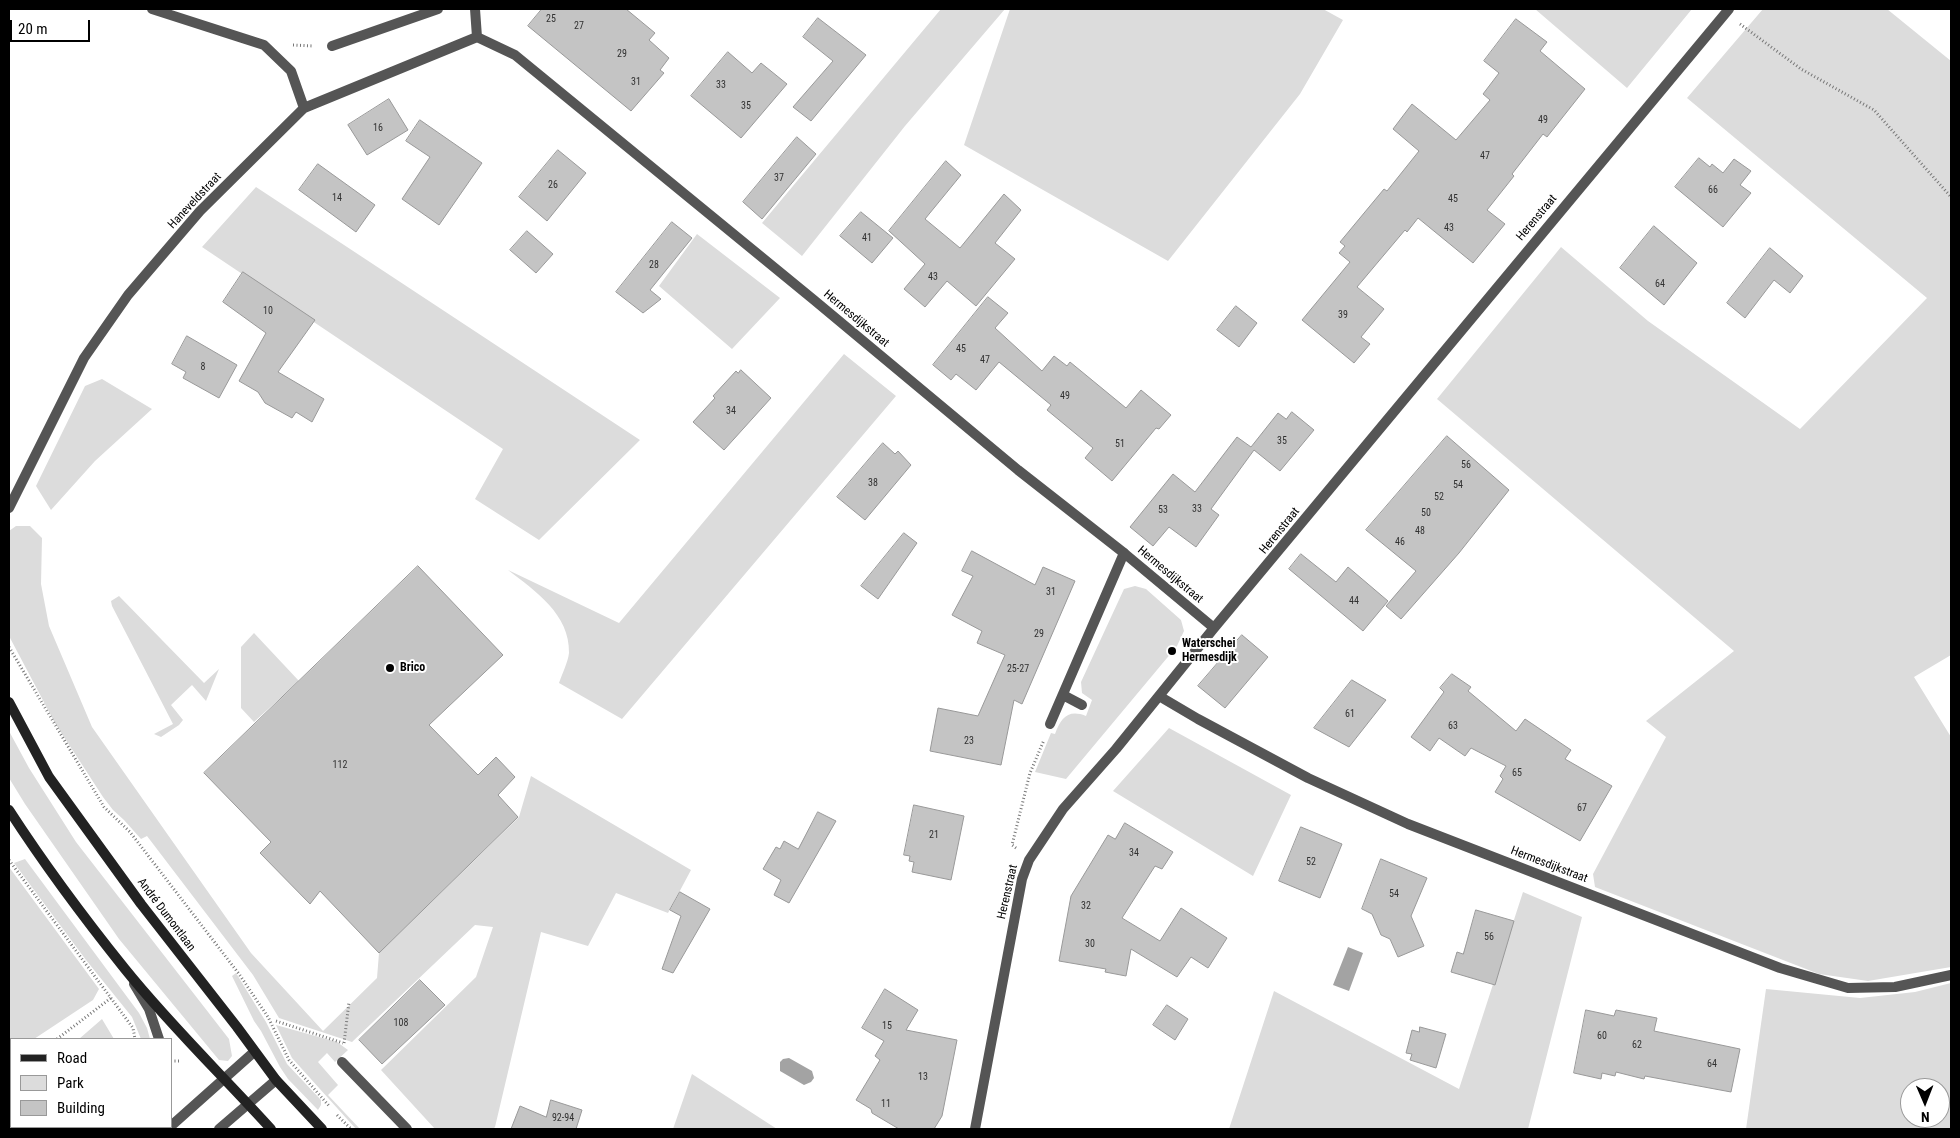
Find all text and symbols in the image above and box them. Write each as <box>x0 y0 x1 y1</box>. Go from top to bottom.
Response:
scale bar <box>12 10 92 42</box>
house number: 25 <box>546 13 556 25</box>
text: 20 m <box>18 20 48 38</box>
house number: 27 <box>574 20 584 32</box>
house number: 29 <box>617 48 627 60</box>
house number: 31 <box>631 76 641 88</box>
house number: 33 <box>716 79 726 91</box>
house number: 35 <box>741 100 751 112</box>
house number: 49 <box>1538 114 1548 126</box>
house number: 16 <box>373 122 383 134</box>
house number: 47 <box>1480 150 1490 162</box>
street label: Haneveldstraat <box>165 170 225 232</box>
house number: 37 <box>774 172 784 184</box>
house number: 26 <box>548 179 558 191</box>
house number: 66 <box>1708 184 1718 196</box>
house number: 14 <box>332 192 342 204</box>
street label: Herenstraat <box>1514 192 1560 244</box>
house number: 45 <box>1448 193 1458 205</box>
house number: 43 <box>1444 222 1454 234</box>
house number: 41 <box>862 232 872 244</box>
house number: 28 <box>649 259 659 271</box>
house number: 43 <box>928 271 938 283</box>
house number: 64 <box>1655 278 1665 290</box>
street label: Hermesdijkstraat <box>820 287 892 351</box>
house number: 10 <box>263 305 273 317</box>
house number: 39 <box>1338 309 1348 321</box>
house number: 45 <box>956 343 966 355</box>
house number: 47 <box>980 354 990 366</box>
house number: 8 <box>201 361 205 373</box>
house number: 49 <box>1060 390 1070 402</box>
house number: 34 <box>726 405 736 417</box>
house number: 35 <box>1277 435 1287 447</box>
house number: 51 <box>1115 438 1125 450</box>
house number: 56 <box>1461 459 1471 471</box>
house number: 38 <box>868 477 878 489</box>
house number: 54 <box>1453 479 1463 491</box>
house number: 52 <box>1434 491 1444 503</box>
house number: 33 <box>1192 503 1202 515</box>
house number: 53 <box>1158 504 1168 516</box>
street label: Herenstraat <box>1257 505 1303 557</box>
house number: 50 <box>1421 507 1431 519</box>
house number: 48 <box>1415 525 1425 537</box>
house number: 46 <box>1395 536 1405 548</box>
street label: Hermesdijkstraat <box>1134 543 1206 607</box>
house number: 31 <box>1046 586 1056 598</box>
house number: 44 <box>1349 595 1359 607</box>
house number: 29 <box>1034 628 1044 640</box>
place label: Waterschei Hermesdijk <box>1182 637 1237 665</box>
marker: Waterschei Hermesdijk <box>1166 645 1178 657</box>
place label: Brico <box>400 661 425 675</box>
marker: Brico <box>384 662 396 674</box>
house number: 25-27 <box>1007 663 1029 675</box>
house number: 61 <box>1345 708 1355 720</box>
house number: 63 <box>1448 720 1458 732</box>
house number: 23 <box>964 735 974 747</box>
house number: 112 <box>333 759 347 771</box>
house number: 65 <box>1512 767 1522 779</box>
house number: 67 <box>1577 802 1587 814</box>
house number: 21 <box>929 829 939 841</box>
street label: Hermesdijkstraat <box>1509 844 1589 886</box>
house number: 34 <box>1129 847 1139 859</box>
house number: 52 <box>1306 856 1316 868</box>
street label: Herenstraat <box>995 863 1021 921</box>
street label: André Dumontlaan <box>134 876 198 954</box>
house number: 54 <box>1389 888 1399 900</box>
house number: 32 <box>1081 900 1091 912</box>
house number: 56 <box>1484 931 1494 943</box>
house number: 30 <box>1085 938 1095 950</box>
house number: 108 <box>394 1017 408 1029</box>
house number: 15 <box>882 1020 892 1032</box>
house number: 60 <box>1597 1030 1607 1042</box>
legend <box>10 1038 172 1128</box>
house number: 62 <box>1632 1039 1642 1051</box>
text: Road <box>57 1049 87 1067</box>
house number: 64 <box>1707 1058 1717 1070</box>
house number: 13 <box>918 1071 928 1083</box>
text: Park <box>57 1074 84 1092</box>
north arrow <box>1900 1078 1950 1128</box>
house number: 11 <box>881 1098 891 1110</box>
text: Building <box>57 1099 105 1117</box>
text: N <box>1921 1109 1930 1125</box>
house number: 92-94 <box>552 1112 574 1124</box>

